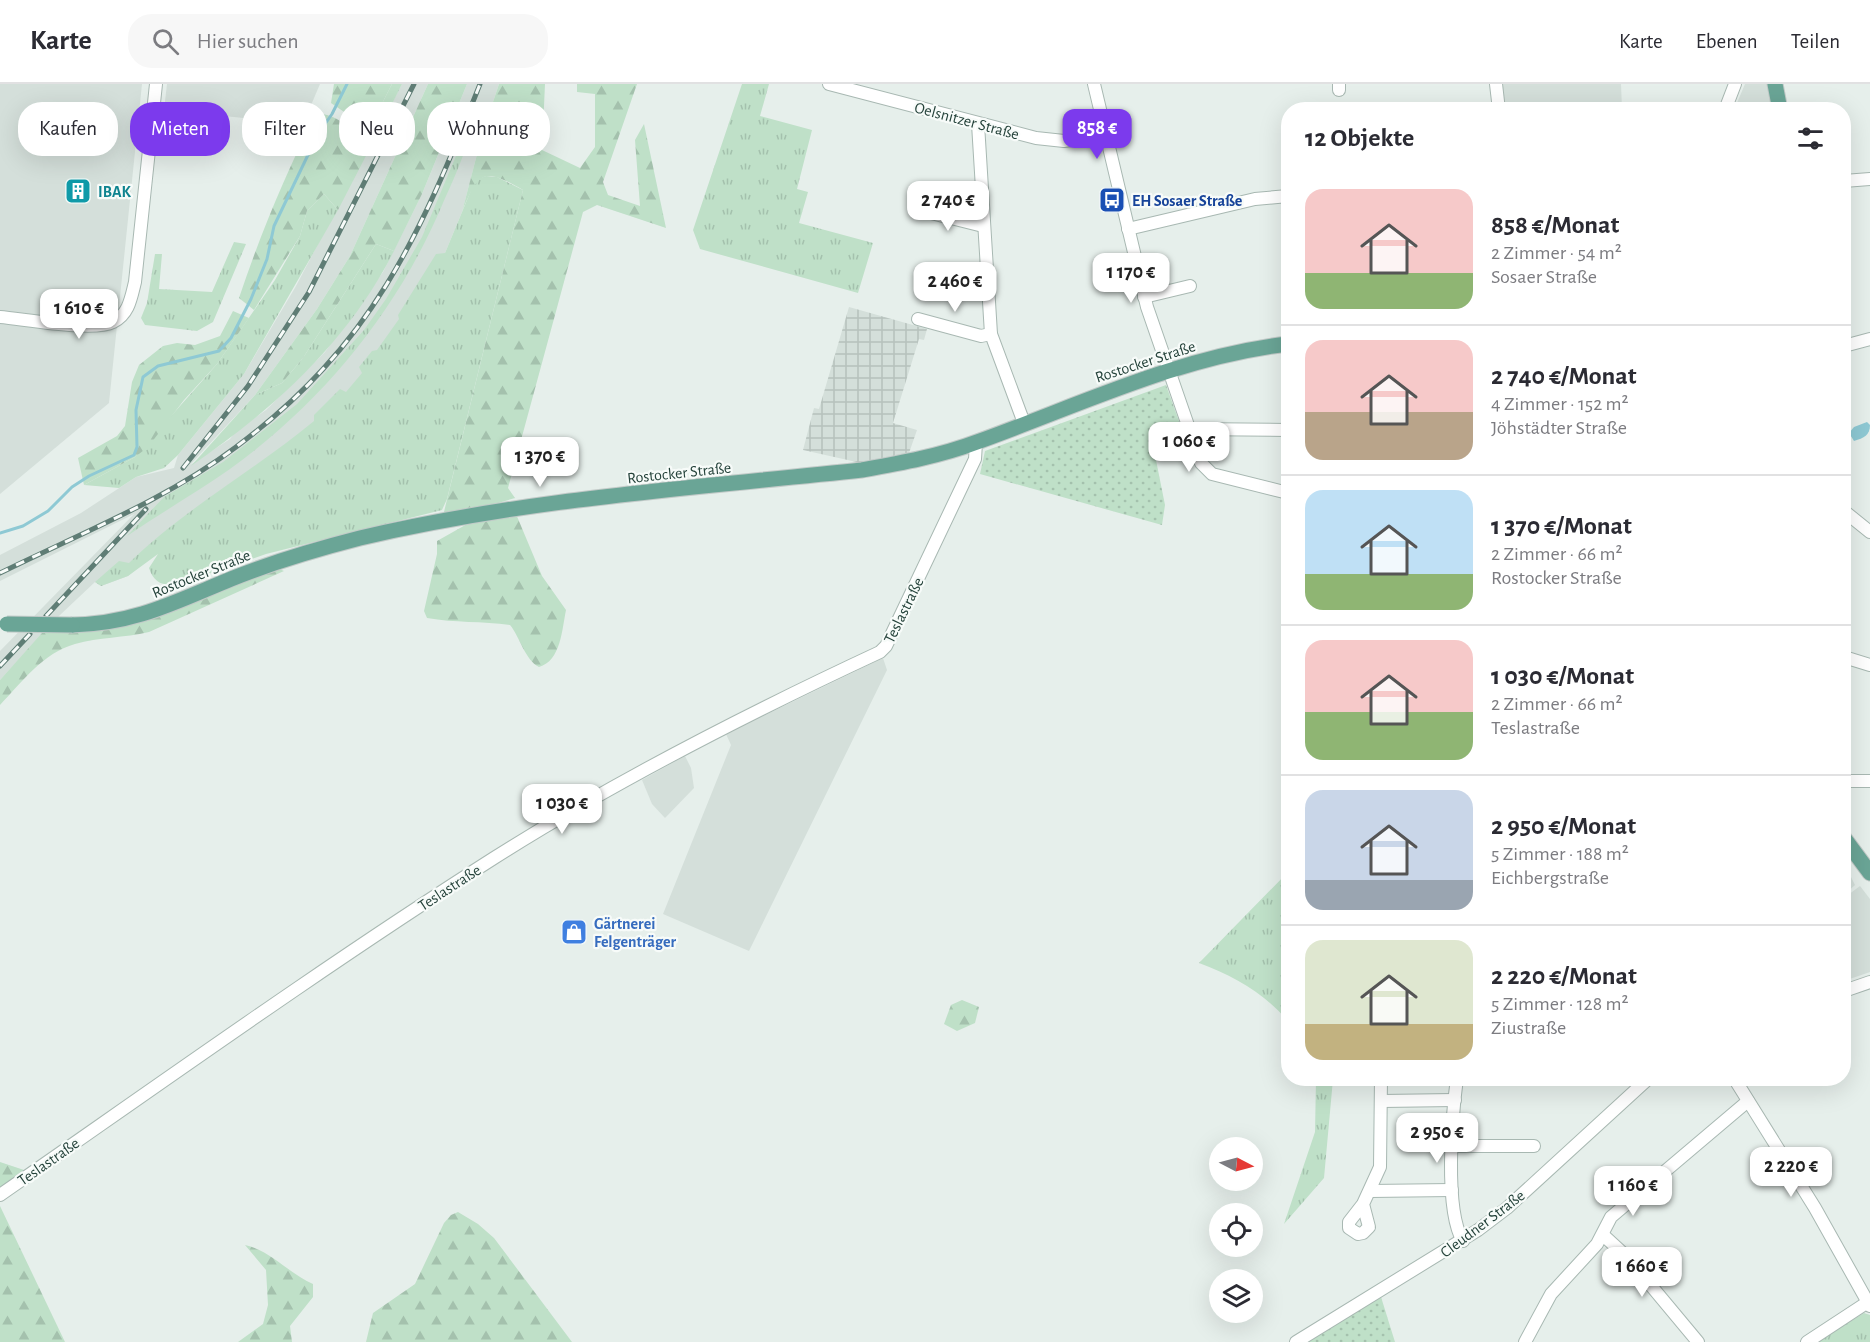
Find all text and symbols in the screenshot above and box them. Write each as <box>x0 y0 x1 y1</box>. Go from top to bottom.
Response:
search box <box>128 14 548 68</box>
icon: search <box>149 25 182 58</box>
text: Karte <box>30 27 92 55</box>
text: Hier suchen <box>197 30 299 52</box>
text: Karte <box>1619 31 1663 52</box>
text: Ebenen <box>1696 31 1758 52</box>
text: Teilen <box>1791 31 1840 52</box>
street label: Oelsnitzer Straße <box>913 99 1021 143</box>
chip: Kaufen <box>18 102 118 156</box>
chip: Mieten <box>130 102 230 156</box>
chip: Filter <box>242 102 327 156</box>
chip: Neu <box>339 102 415 156</box>
chip: Wohnung <box>427 102 550 156</box>
pin: 858 € <box>1055 109 1139 160</box>
text: 858 € <box>1077 118 1117 138</box>
icon: filters <box>1794 122 1827 155</box>
text: 12 Objekte <box>1305 125 1414 151</box>
building icon: IBAK <box>63 176 93 206</box>
pin: 2 740 € <box>893 181 1003 232</box>
place label: IBAK <box>98 184 132 200</box>
bus stop icon: EH Sosaer Straße <box>1097 185 1127 215</box>
text: 2 740 € <box>921 190 975 210</box>
place label: EH Sosaer Straße <box>1132 193 1243 209</box>
text: 858 €/Monat <box>1491 212 1619 238</box>
icon: home <box>1353 213 1425 285</box>
text: 2 Zimmer · 54 m² <box>1491 243 1622 263</box>
pin: 1 170 € <box>1076 253 1186 304</box>
pin: 2 460 € <box>900 262 1010 313</box>
text: 1 170 € <box>1107 262 1155 282</box>
text: Sosaer Straße <box>1491 267 1597 287</box>
text: 2 460 € <box>928 271 982 291</box>
pin: 1 610 € <box>24 289 134 340</box>
text: 1 610 € <box>54 298 104 318</box>
street label: Rostocker Straße <box>1093 338 1197 386</box>
text: 2 740 €/Monat <box>1491 363 1637 389</box>
icon: home <box>1353 364 1425 436</box>
text: 4 Zimmer · 152 m² <box>1491 394 1629 414</box>
text: Jöhstädter Straße <box>1491 418 1627 438</box>
pin: 1 060 € <box>1134 422 1244 473</box>
text: 1 060 € <box>1162 431 1216 451</box>
pin: 1 370 € <box>485 437 595 488</box>
text: 1 370 € <box>515 446 565 466</box>
street label: Rostocker Straße <box>626 460 732 486</box>
text: 1 370 €/Monat <box>1491 513 1632 539</box>
icon: home <box>1353 514 1425 586</box>
text: 2 Zimmer · 66 m² <box>1491 544 1623 564</box>
street label: Rostocker Straße <box>150 547 253 601</box>
text: Rostocker Straße <box>1491 568 1622 588</box>
street label: Teslastraße <box>881 575 927 646</box>
text: 1 030 €/Monat <box>1491 663 1634 689</box>
icon: home <box>1353 664 1425 736</box>
text: 2 Zimmer · 66 m² <box>1491 694 1623 714</box>
text: Teslastraße <box>1491 718 1580 738</box>
pin: 1 030 € <box>507 784 617 835</box>
text: 1 030 € <box>536 793 588 813</box>
text: 2 950 €/Monat <box>1491 813 1636 839</box>
icon: home <box>1353 814 1425 886</box>
text: 5 Zimmer · 188 m² <box>1491 844 1629 864</box>
street label: Teslastraße <box>415 862 484 914</box>
text: Eichbergstraße <box>1491 868 1609 888</box>
place label: Gärtnerei Felgenträger <box>594 916 677 950</box>
shop icon: Gärtnerei Felgenträger <box>559 917 589 947</box>
text: 2 220 €/Monat <box>1491 963 1637 989</box>
icon: home <box>1353 964 1425 1036</box>
text: 5 Zimmer · 128 m² <box>1491 994 1628 1014</box>
text: Ziustraße <box>1491 1018 1566 1038</box>
pin: 2 950 € <box>1382 1113 1492 1164</box>
text: 2 950 € <box>1410 1122 1464 1142</box>
street label: Teslastraße <box>15 1135 82 1189</box>
north arrow <box>1209 1137 1263 1191</box>
map controls <box>1209 1137 1263 1323</box>
pin: 2 220 € <box>1736 1147 1846 1198</box>
text: 2 220 € <box>1764 1156 1818 1176</box>
pin: 1 160 € <box>1578 1166 1688 1217</box>
text: 1 160 € <box>1608 1175 1658 1195</box>
street label: Cleudner Straße <box>1438 1187 1528 1261</box>
button: locate <box>1209 1203 1263 1257</box>
pin: 1 660 € <box>1587 1247 1697 1298</box>
text: 1 660 € <box>1616 1256 1668 1276</box>
button: layers <box>1209 1269 1263 1323</box>

